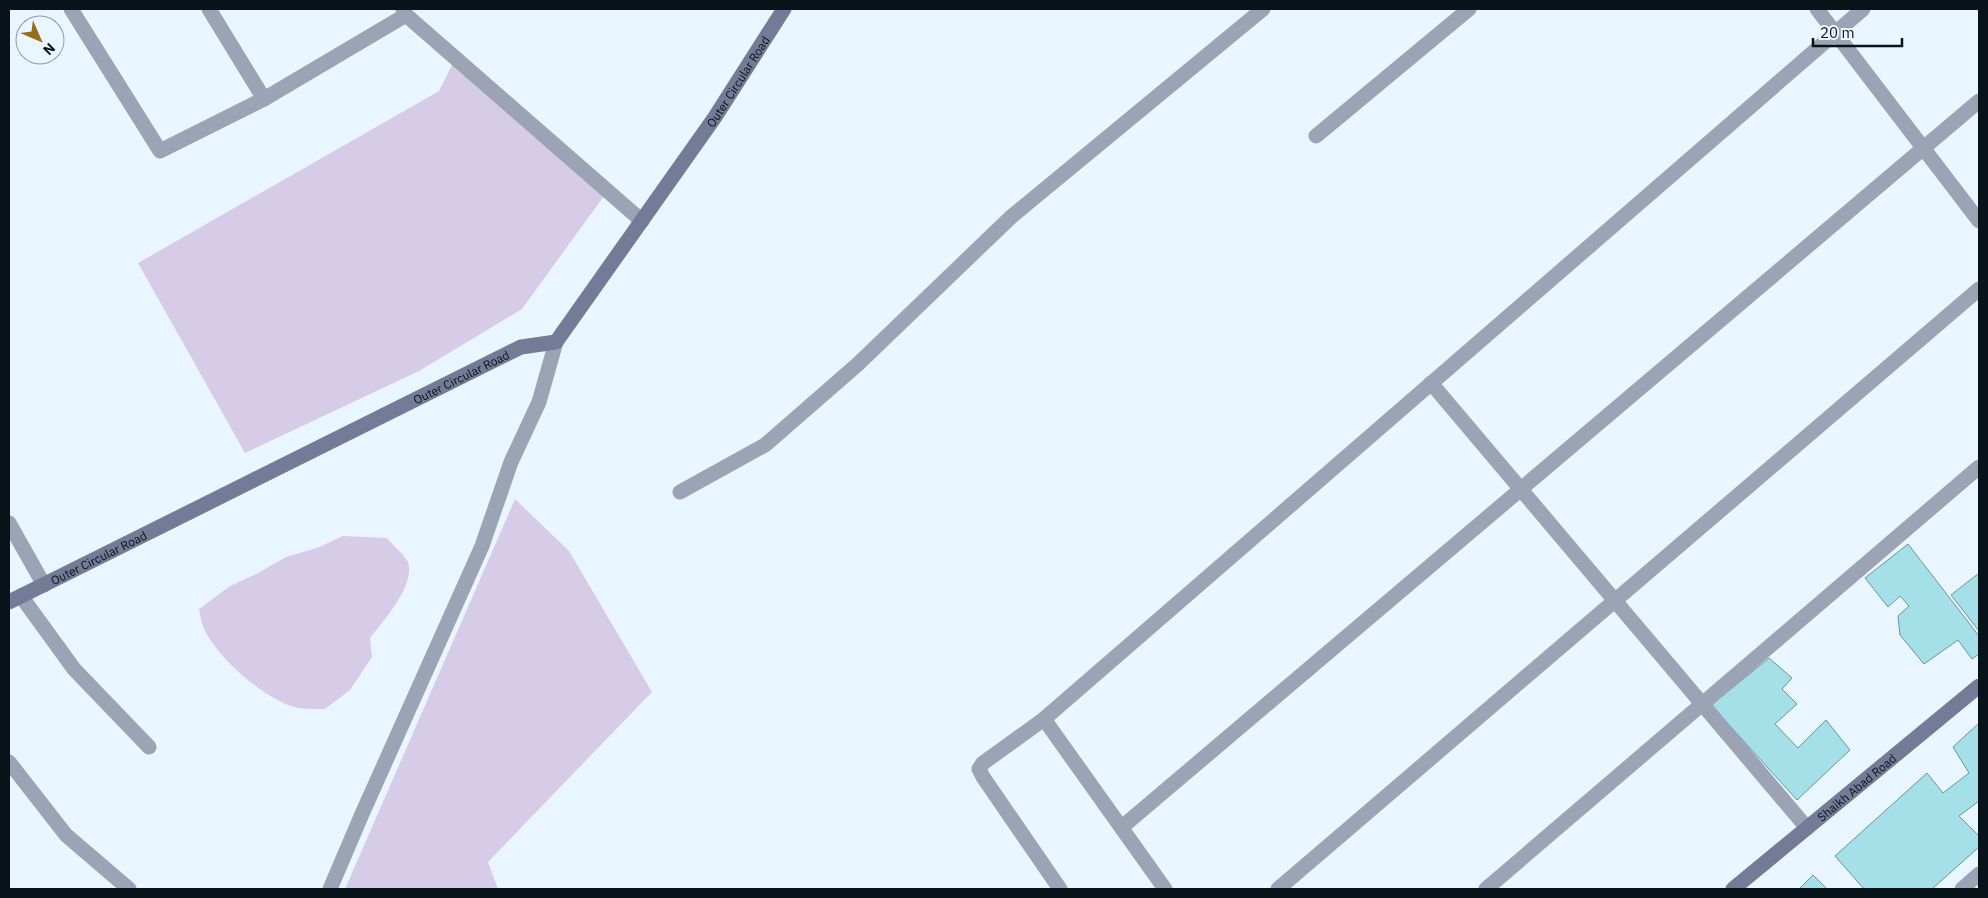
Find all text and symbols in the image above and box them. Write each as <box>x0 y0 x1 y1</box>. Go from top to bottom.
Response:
north arrow <box>15 15 65 65</box>
scale bar <box>1813 15 1902 47</box>
text: 20 m <box>1820 23 1855 42</box>
street label: Outer Circular Road <box>703 33 772 130</box>
text: N <box>39 39 59 59</box>
street label: Outer Circular Road <box>410 347 512 407</box>
street label: Outer Circular Road <box>48 527 149 588</box>
street label: Shaikh Abad Road <box>1814 750 1899 824</box>

